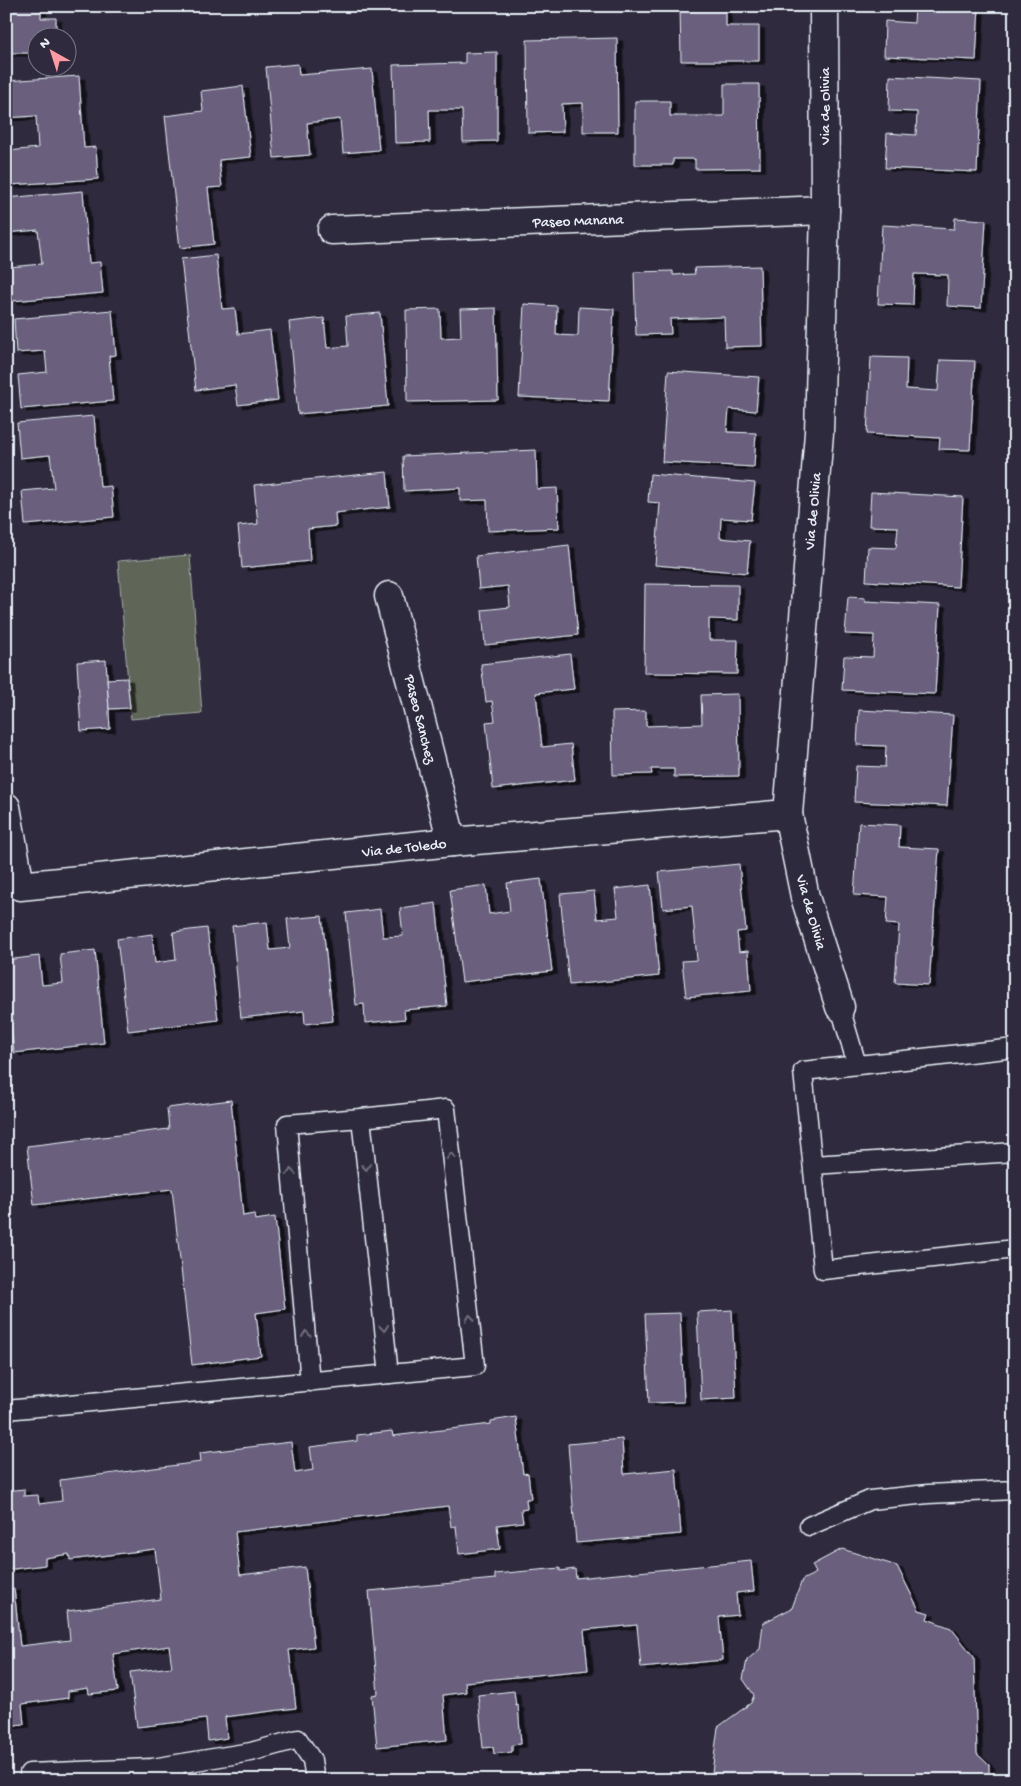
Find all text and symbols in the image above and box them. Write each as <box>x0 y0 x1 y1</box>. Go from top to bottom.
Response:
north arrow <box>28 28 78 78</box>
text: N <box>36 34 54 53</box>
street label: Via de Olivia <box>817 67 835 146</box>
street label: Paseo Manana <box>531 211 624 233</box>
street label: Via de Olivia <box>802 471 826 551</box>
street label: Paseo Sanchez <box>399 672 439 766</box>
street label: Via de Toledo <box>360 836 447 862</box>
street label: Via de Olivia <box>790 872 830 953</box>
one-way arrow <box>446 1152 457 1160</box>
one-way arrow <box>360 1163 371 1171</box>
one-way arrow <box>286 1167 297 1175</box>
one-way arrow <box>464 1314 475 1322</box>
one-way arrow <box>378 1325 389 1333</box>
one-way arrow <box>300 1329 311 1337</box>

